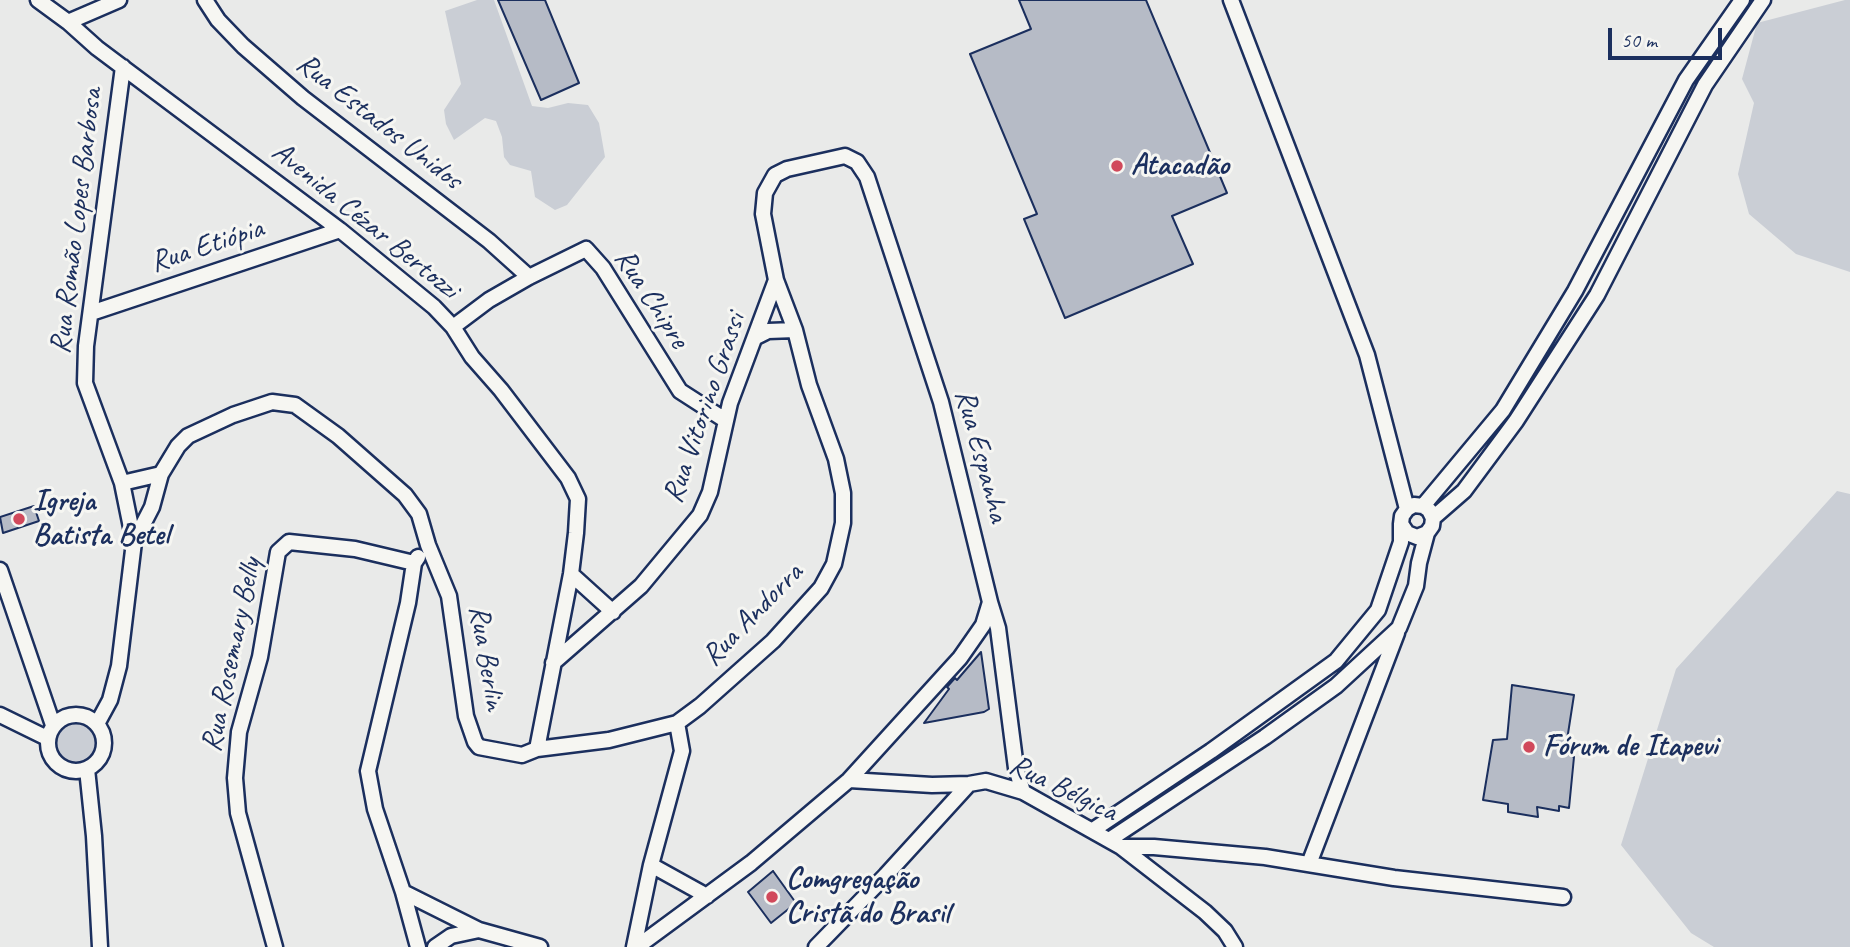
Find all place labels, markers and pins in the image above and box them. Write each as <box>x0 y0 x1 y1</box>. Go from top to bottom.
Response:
place label: Atacadão <box>1131 148 1229 184</box>
marker: Atacadão <box>1109 158 1125 174</box>
place label: Igreja Batista Betel <box>33 484 169 554</box>
marker: Igreja Batista Betel <box>11 511 27 527</box>
place label: Fórum de Itapevi <box>1543 729 1717 765</box>
marker: Fórum de Itapevi <box>1521 739 1537 755</box>
place label: Comgregação Cristã do Brasil <box>786 862 950 932</box>
marker: Comgregação Cristã do Brasil <box>764 889 780 905</box>

